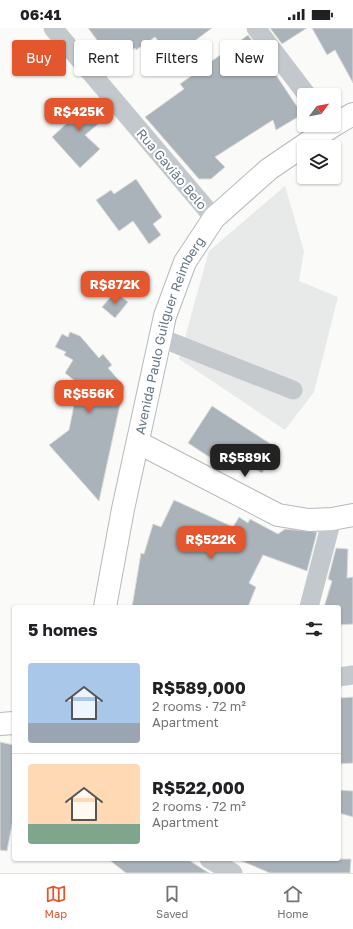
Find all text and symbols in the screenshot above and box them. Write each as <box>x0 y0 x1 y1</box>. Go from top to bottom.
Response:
text: 06:41 <box>20 5 61 23</box>
chip: Buy <box>12 40 66 76</box>
chip: Rent <box>74 40 133 76</box>
chip: Filters <box>141 40 212 76</box>
chip: New <box>220 40 278 76</box>
north arrow <box>297 88 341 132</box>
map controls <box>297 88 341 184</box>
pin: R$425K <box>46 98 112 132</box>
text: R$425K <box>53 103 105 119</box>
street label: Rua Gavião Belo <box>134 125 211 213</box>
button: layers <box>297 140 341 184</box>
street label: Avenida Paulo Guilguer Reimberg <box>131 233 208 436</box>
pin: R$872K <box>82 271 148 305</box>
text: R$872K <box>90 276 140 292</box>
pin: R$556K <box>56 380 122 414</box>
text: R$556K <box>63 385 115 401</box>
pin: R$589K <box>212 444 278 478</box>
text: R$589K <box>219 449 271 465</box>
pin: R$522K <box>178 526 244 560</box>
text: R$522K <box>186 531 236 547</box>
icon: filters <box>303 618 325 640</box>
text: 5 homes <box>28 619 98 640</box>
text: R$589,000 <box>152 677 246 698</box>
icon: home <box>60 679 108 727</box>
text: 2 rooms · 72 m² <box>152 698 246 714</box>
text: Apartment <box>152 714 219 730</box>
text: R$522,000 <box>152 777 245 798</box>
icon: home <box>60 780 108 828</box>
text: 2 rooms · 72 m² <box>152 798 246 814</box>
text: Apartment <box>152 814 219 830</box>
tab: Map <box>45 883 67 920</box>
tab: Saved <box>156 883 188 920</box>
tab: Home <box>277 883 308 920</box>

